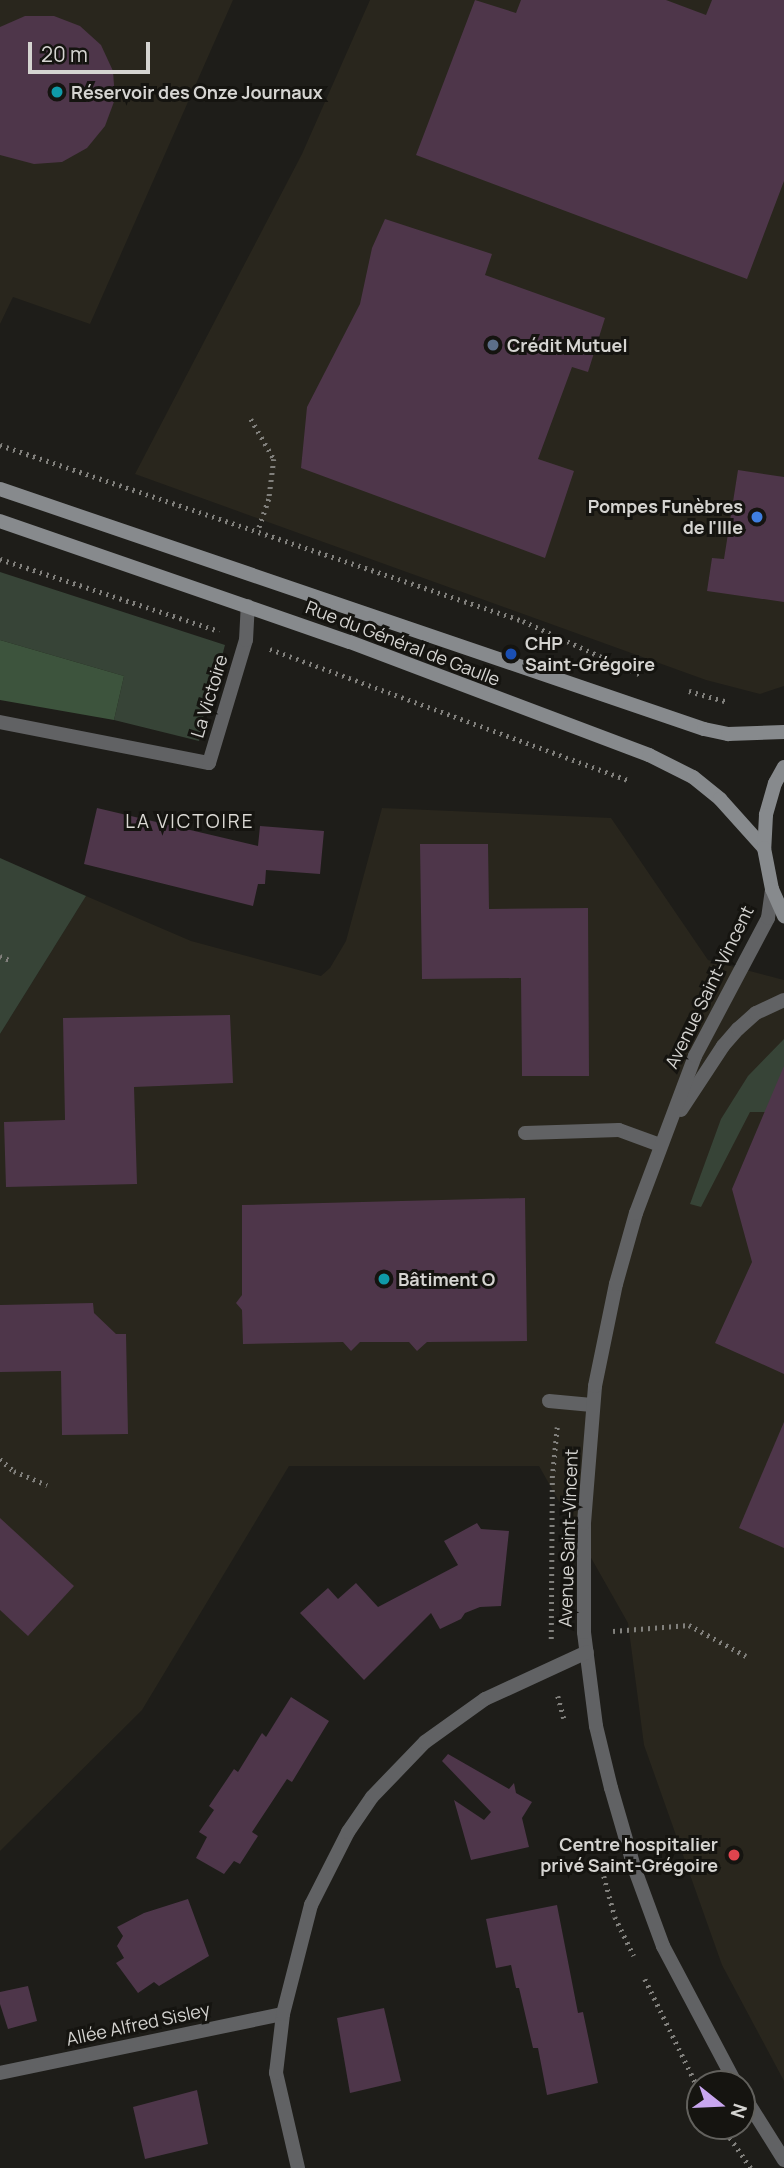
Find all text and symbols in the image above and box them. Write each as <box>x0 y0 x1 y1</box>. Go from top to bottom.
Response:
scale bar <box>32 28 154 72</box>
text: 20 m <box>41 40 88 68</box>
place label: Réservoir des Onze Journaux <box>71 81 323 103</box>
marker: Réservoir des Onze Journaux <box>49 84 65 100</box>
place label: Crédit Mutuel <box>507 334 627 356</box>
marker: Crédit Mutuel <box>485 337 501 353</box>
place label: Pompes Funèbres de l'Ille <box>588 496 743 538</box>
marker: Pompes Funèbres de l'Ille <box>749 509 765 525</box>
street label: Rue du Général de Gaulle <box>303 596 503 690</box>
place label: CHP Saint-Grégoire <box>525 633 655 676</box>
marker: CHP Saint-Grégoire <box>503 646 519 662</box>
street label: La Victoire <box>186 652 232 740</box>
district label: LA VICTOIRE <box>127 811 253 833</box>
street label: Avenue Saint-Vincent <box>660 902 758 1072</box>
place label: Bâtiment O <box>398 1268 495 1290</box>
marker: Bâtiment O <box>376 1271 392 1287</box>
street label: Avenue Saint-Vincent <box>554 1448 582 1628</box>
place label: Centre hospitalier privé Saint-Grégoire <box>540 1834 718 1876</box>
marker: Centre hospitalier privé Saint-Grégoire <box>724 1845 744 1865</box>
street label: Allée Alfred Sisley <box>64 1998 212 2050</box>
north arrow <box>686 2070 756 2140</box>
text: N <box>725 2100 754 2121</box>

